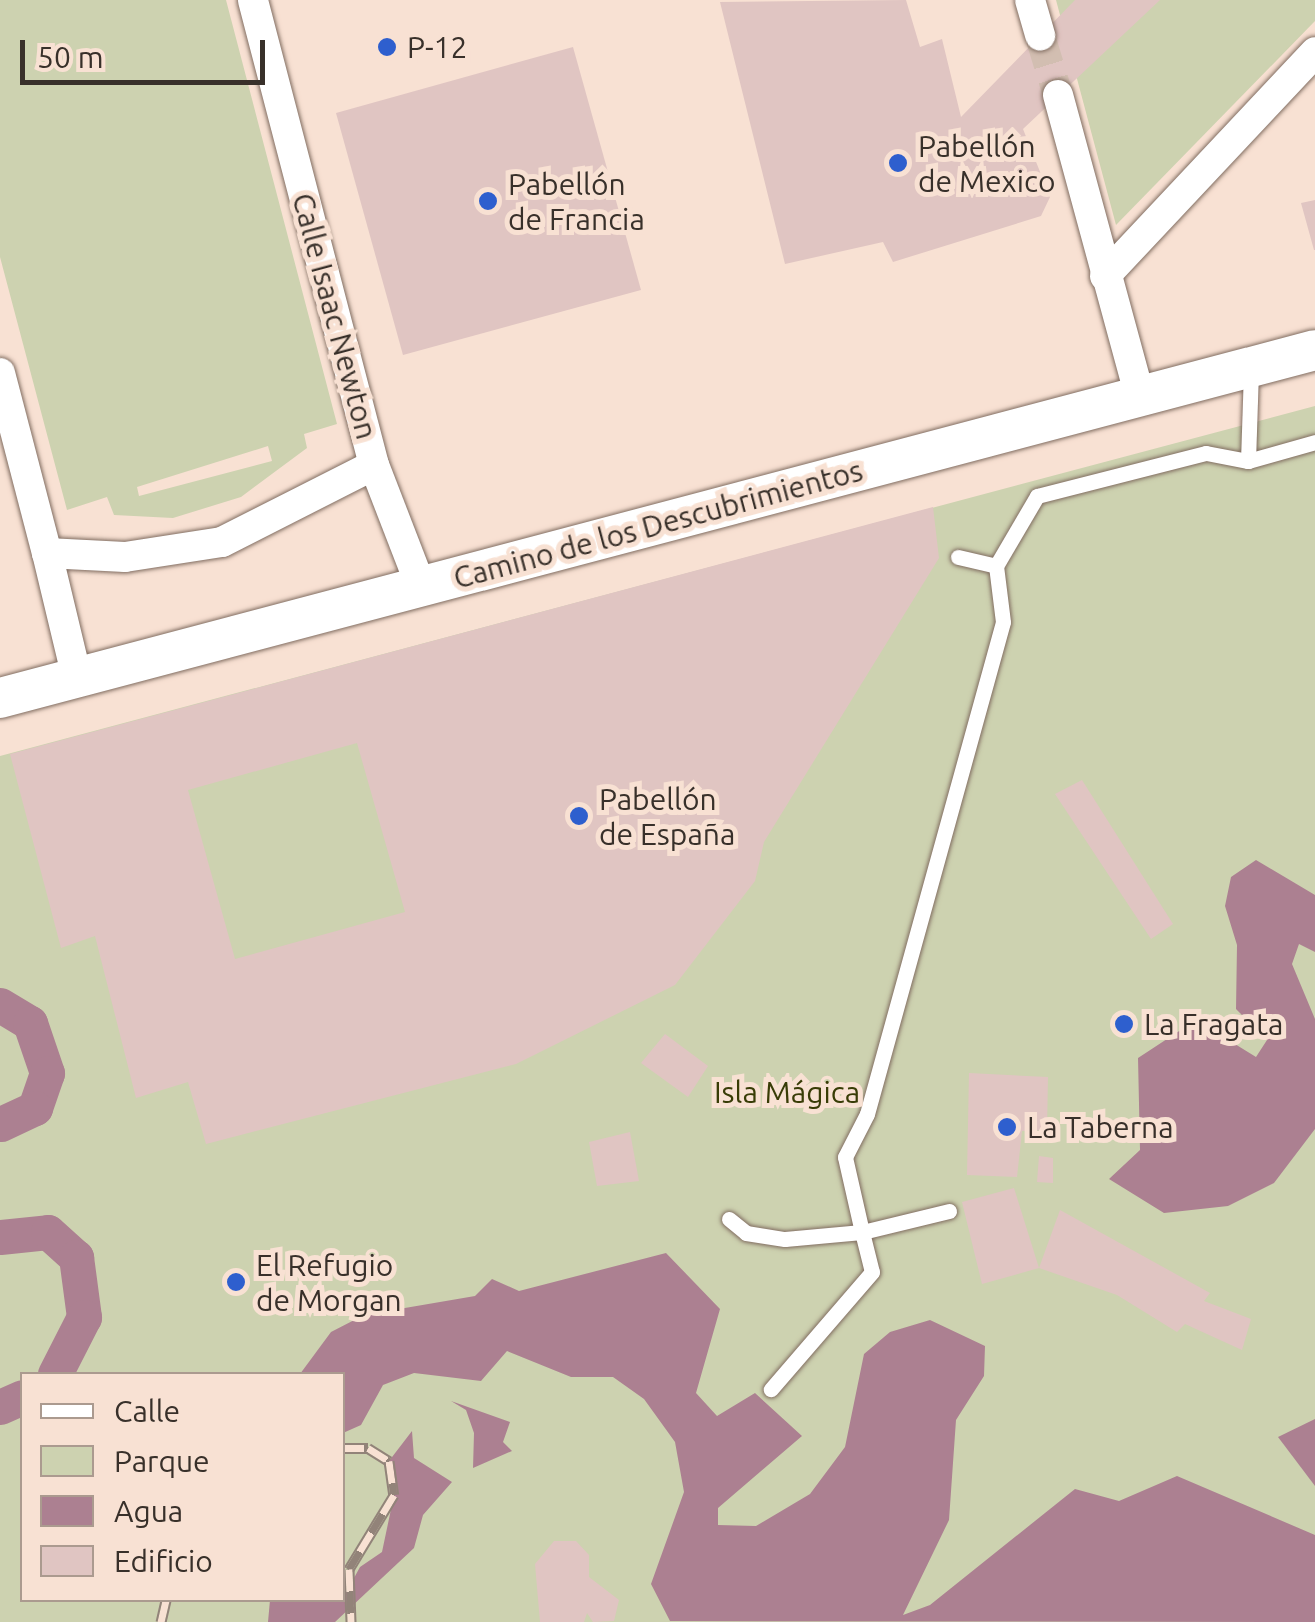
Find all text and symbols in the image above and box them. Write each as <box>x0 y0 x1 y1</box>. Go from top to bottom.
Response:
scale bar <box>25 20 270 82</box>
place label: P-12 <box>407 29 467 65</box>
marker: P-12 <box>376 36 398 58</box>
text: 50 m <box>37 40 104 74</box>
place label: Pabellón de Mexico <box>918 128 1055 198</box>
marker: Pabellón de Mexico <box>887 152 909 174</box>
place label: Pabellón de Francia <box>508 166 645 236</box>
street label: Calle Isaac Newton <box>285 189 385 443</box>
marker: Pabellón de Francia <box>477 190 499 212</box>
street label: Camino de los Descubrimientos <box>449 452 867 596</box>
place label: Pabellón de España <box>599 781 735 852</box>
marker: Pabellón de España <box>568 805 590 827</box>
place label: La Fragata <box>1144 1006 1283 1042</box>
marker: La Fragata <box>1113 1013 1135 1035</box>
park label: Isla Mágica <box>714 1074 860 1110</box>
place label: La Taberna <box>1027 1109 1174 1145</box>
marker: La Taberna <box>996 1116 1018 1138</box>
place label: El Refugio de Morgan <box>256 1247 402 1318</box>
marker: El Refugio de Morgan <box>225 1271 247 1293</box>
legend <box>20 1372 345 1602</box>
text: Calle <box>114 1394 180 1428</box>
text: Parque <box>114 1444 210 1478</box>
text: Agua <box>114 1494 183 1528</box>
text: Edificio <box>114 1544 213 1578</box>

